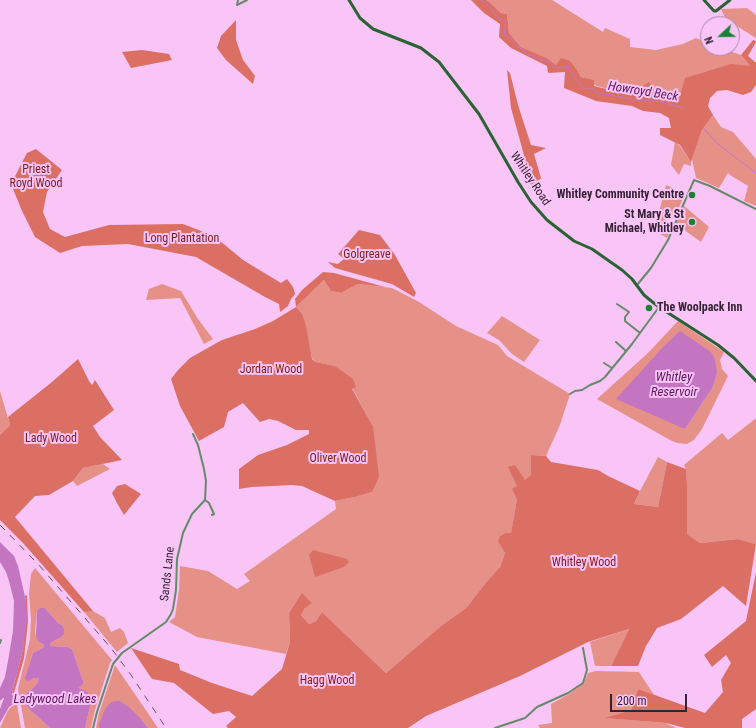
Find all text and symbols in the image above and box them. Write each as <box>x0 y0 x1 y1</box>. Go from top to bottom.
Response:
north arrow <box>700 16 740 56</box>
text: N <box>702 35 717 46</box>
water label: Howroyd Beck <box>607 79 679 105</box>
street label: Whitley Road <box>507 150 553 208</box>
park label: Priest Royd Wood <box>10 163 62 191</box>
place label: Whitley Community Centre <box>557 188 684 202</box>
marker: Whitley Community Centre <box>687 190 697 200</box>
place label: St Mary & St Michael, Whitley <box>605 208 684 236</box>
marker: St Mary & St Michael, Whitley <box>687 217 697 227</box>
park label: Long Plantation <box>145 232 219 246</box>
park label: Golgreave <box>343 248 391 262</box>
place label: The Woolpack Inn <box>657 301 742 315</box>
marker: The Woolpack Inn <box>644 303 654 313</box>
park label: Jordan Wood <box>240 363 302 377</box>
water label: Whitley Reservoir <box>651 370 697 401</box>
park label: Lady Wood <box>25 432 77 446</box>
park label: Oliver Wood <box>310 452 366 466</box>
street label: Sands Lane <box>158 546 178 602</box>
park label: Whitley Wood <box>552 556 616 570</box>
park label: Hagg Wood <box>300 674 354 688</box>
scale bar <box>612 686 689 712</box>
water label: Ladywood Lakes <box>14 692 96 708</box>
text: 200 m <box>617 694 647 708</box>

